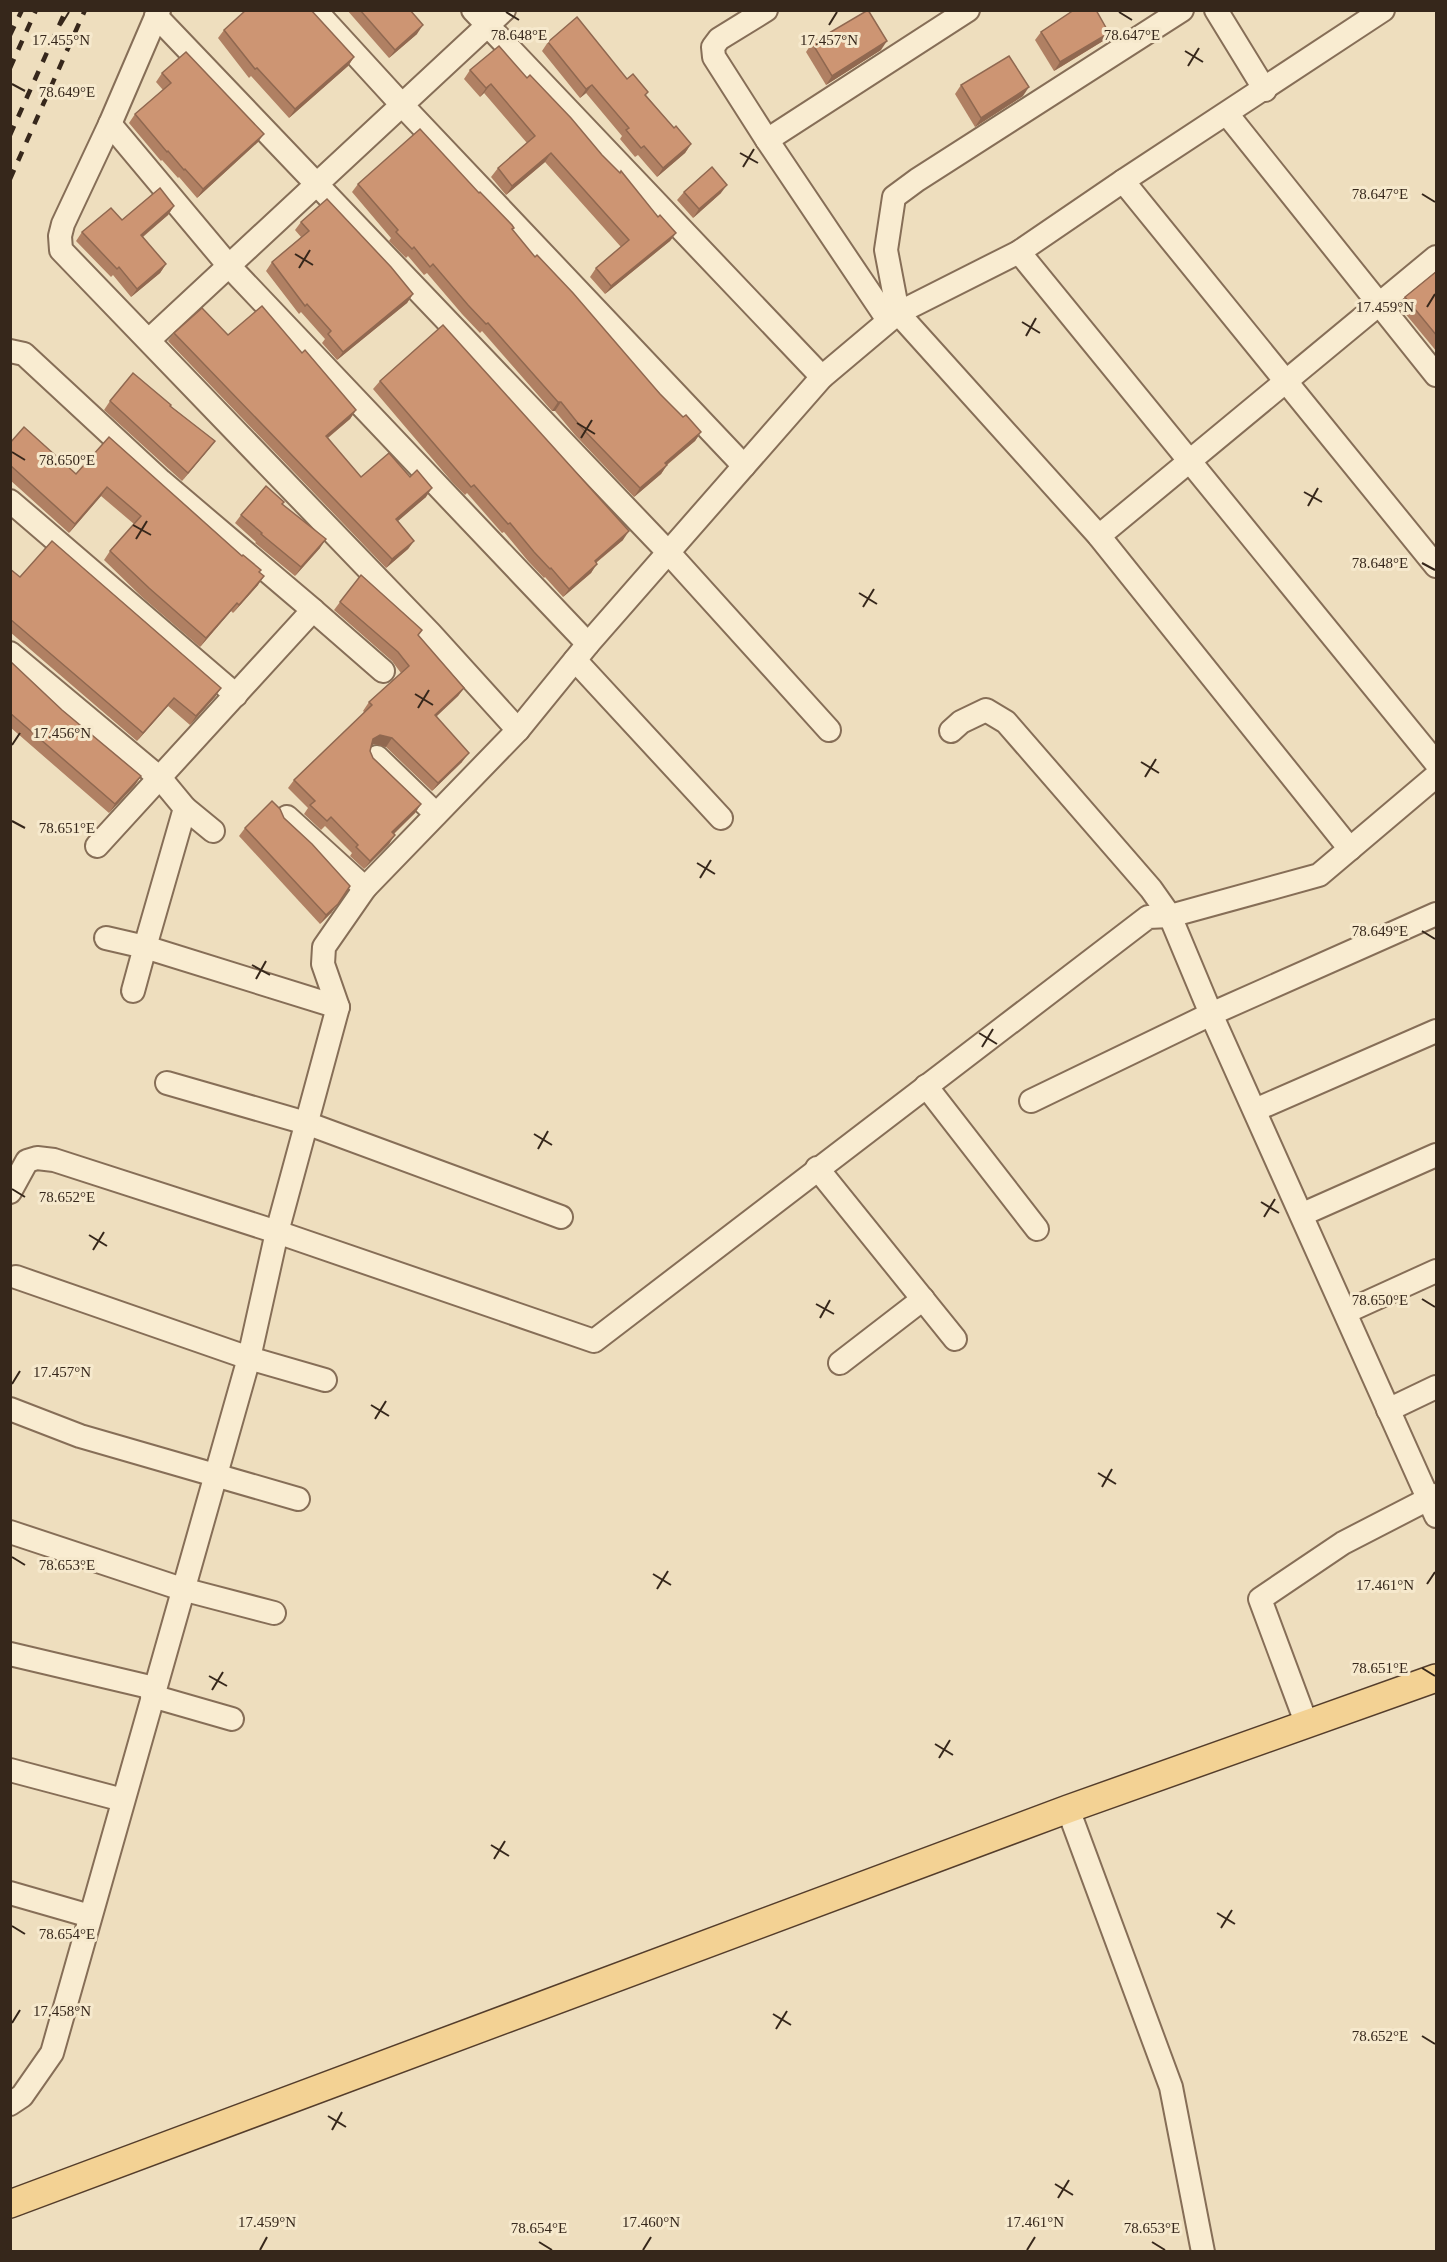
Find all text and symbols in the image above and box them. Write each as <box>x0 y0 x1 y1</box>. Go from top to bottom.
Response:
text: 78.648°E <box>491 27 547 43</box>
text: 78.647°E <box>1104 27 1160 43</box>
text: 17.455°N <box>32 32 90 48</box>
text: 17.457°N <box>800 32 858 48</box>
text: 78.649°E <box>39 84 95 100</box>
text: 78.647°E <box>1352 186 1408 202</box>
text: 17.459°N <box>1356 299 1414 315</box>
text: 78.650°E <box>39 452 95 468</box>
text: 78.648°E <box>1352 555 1408 571</box>
text: 17.456°N <box>33 725 91 741</box>
text: 78.651°E <box>39 820 95 836</box>
text: 78.649°E <box>1352 923 1408 939</box>
text: 78.652°E <box>39 1189 95 1205</box>
text: 78.650°E <box>1352 1292 1408 1308</box>
text: 17.457°N <box>33 1364 91 1380</box>
text: 78.653°E <box>39 1557 95 1573</box>
text: 17.461°N <box>1356 1577 1414 1593</box>
text: 78.651°E <box>1352 1660 1408 1676</box>
text: 78.654°E <box>39 1926 95 1942</box>
text: 17.458°N <box>33 2003 91 2019</box>
text: 78.652°E <box>1352 2028 1408 2044</box>
text: 17.459°N <box>238 2214 296 2230</box>
text: 17.460°N <box>622 2214 680 2230</box>
text: 17.461°N <box>1006 2214 1064 2230</box>
text: 78.654°E <box>511 2220 567 2236</box>
text: 78.653°E <box>1124 2220 1180 2236</box>

